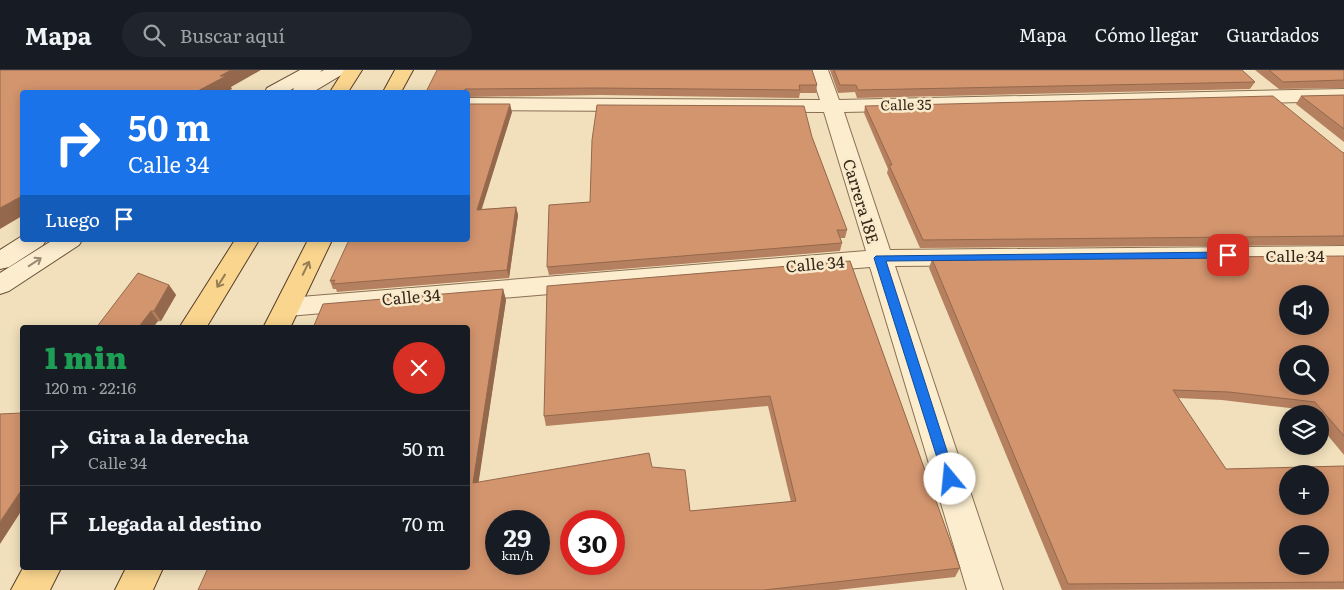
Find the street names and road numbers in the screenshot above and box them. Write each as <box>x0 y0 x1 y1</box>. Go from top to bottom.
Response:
street label: Calle 35 <box>880 94 932 114</box>
street label: Carrera 18E <box>838 156 886 246</box>
street label: Calle 34 <box>1265 243 1325 267</box>
street label: Calle 34 <box>785 248 846 278</box>
street label: Calle 34 <box>381 281 442 311</box>

